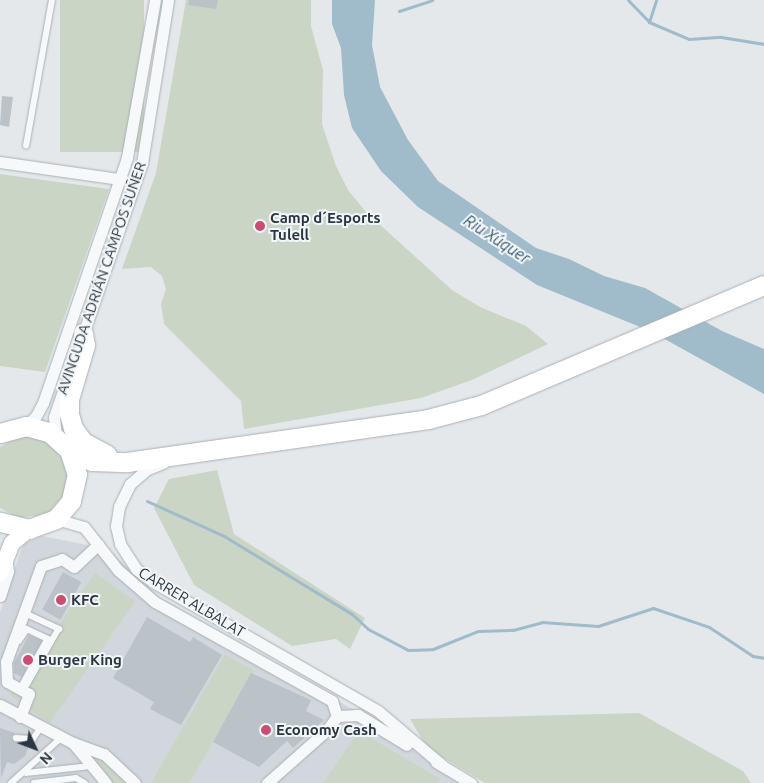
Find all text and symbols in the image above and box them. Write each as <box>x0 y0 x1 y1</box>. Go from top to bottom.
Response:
street label: AVINGUDA ADRIÁN CAMPOS SUÑER <box>53 159 149 397</box>
place label: Camp d´Esports Tulell <box>270 208 381 243</box>
water label: Riu Xúquer <box>460 211 534 267</box>
marker: Camp d´Esports Tulell <box>254 220 266 232</box>
street label: CARRER ALBALAT <box>135 563 249 641</box>
place label: KFC <box>71 591 99 609</box>
marker: KFC <box>55 594 67 606</box>
place label: Burger King <box>38 651 122 669</box>
marker: Burger King <box>22 654 34 666</box>
place label: Economy Cash <box>276 721 377 739</box>
north arrow <box>10 723 60 773</box>
marker: Economy Cash <box>260 724 272 736</box>
text: N <box>37 749 55 768</box>

